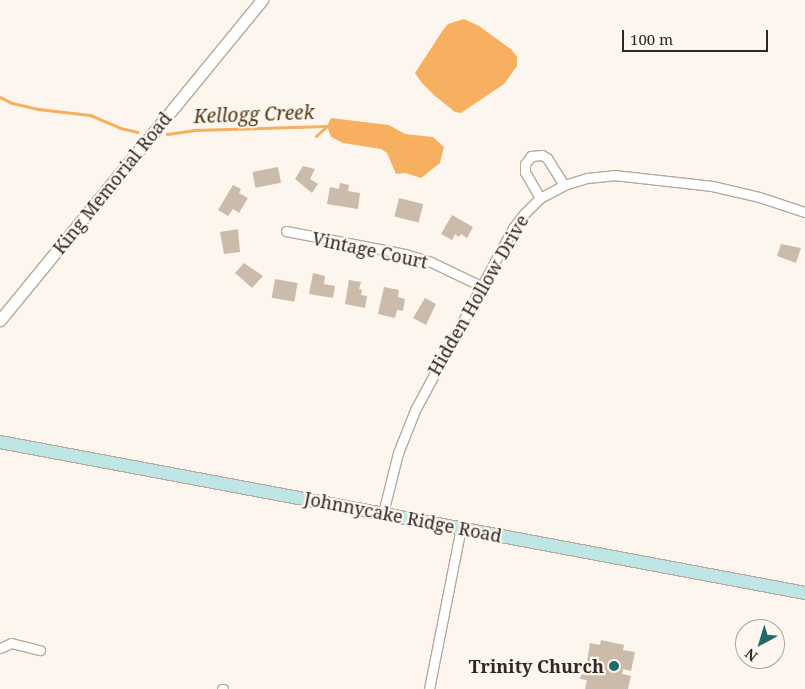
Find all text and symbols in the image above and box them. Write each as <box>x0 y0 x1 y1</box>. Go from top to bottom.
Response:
scale bar <box>625 20 771 52</box>
text: 100 m <box>630 29 673 49</box>
water label: Kellogg Creek <box>193 101 315 129</box>
street label: King Memorial Road <box>48 108 176 258</box>
street label: Hidden Hollow Drive <box>423 211 533 379</box>
street label: Vintage Court <box>310 227 430 273</box>
street label: Johnnycake Ridge Road <box>302 487 504 547</box>
north arrow <box>735 619 785 669</box>
text: N <box>741 644 761 666</box>
place label: Trinity Church <box>469 655 604 677</box>
marker: Trinity Church <box>608 660 620 672</box>

